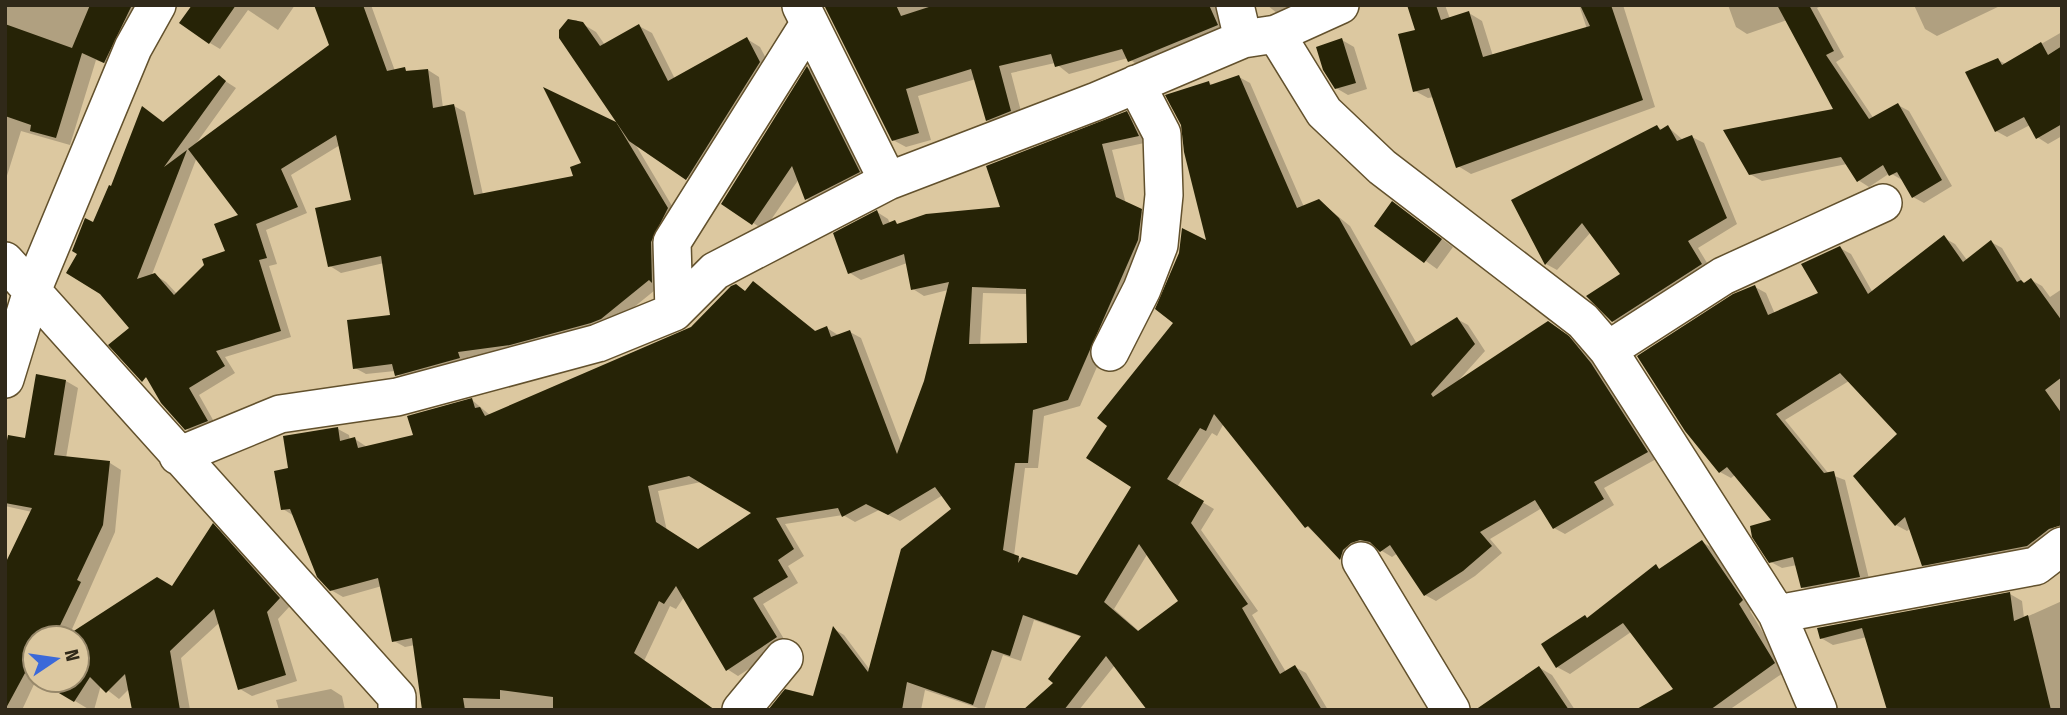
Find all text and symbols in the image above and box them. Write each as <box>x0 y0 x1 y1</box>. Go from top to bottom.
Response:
north arrow <box>21 624 91 694</box>
text: N <box>60 647 85 663</box>

